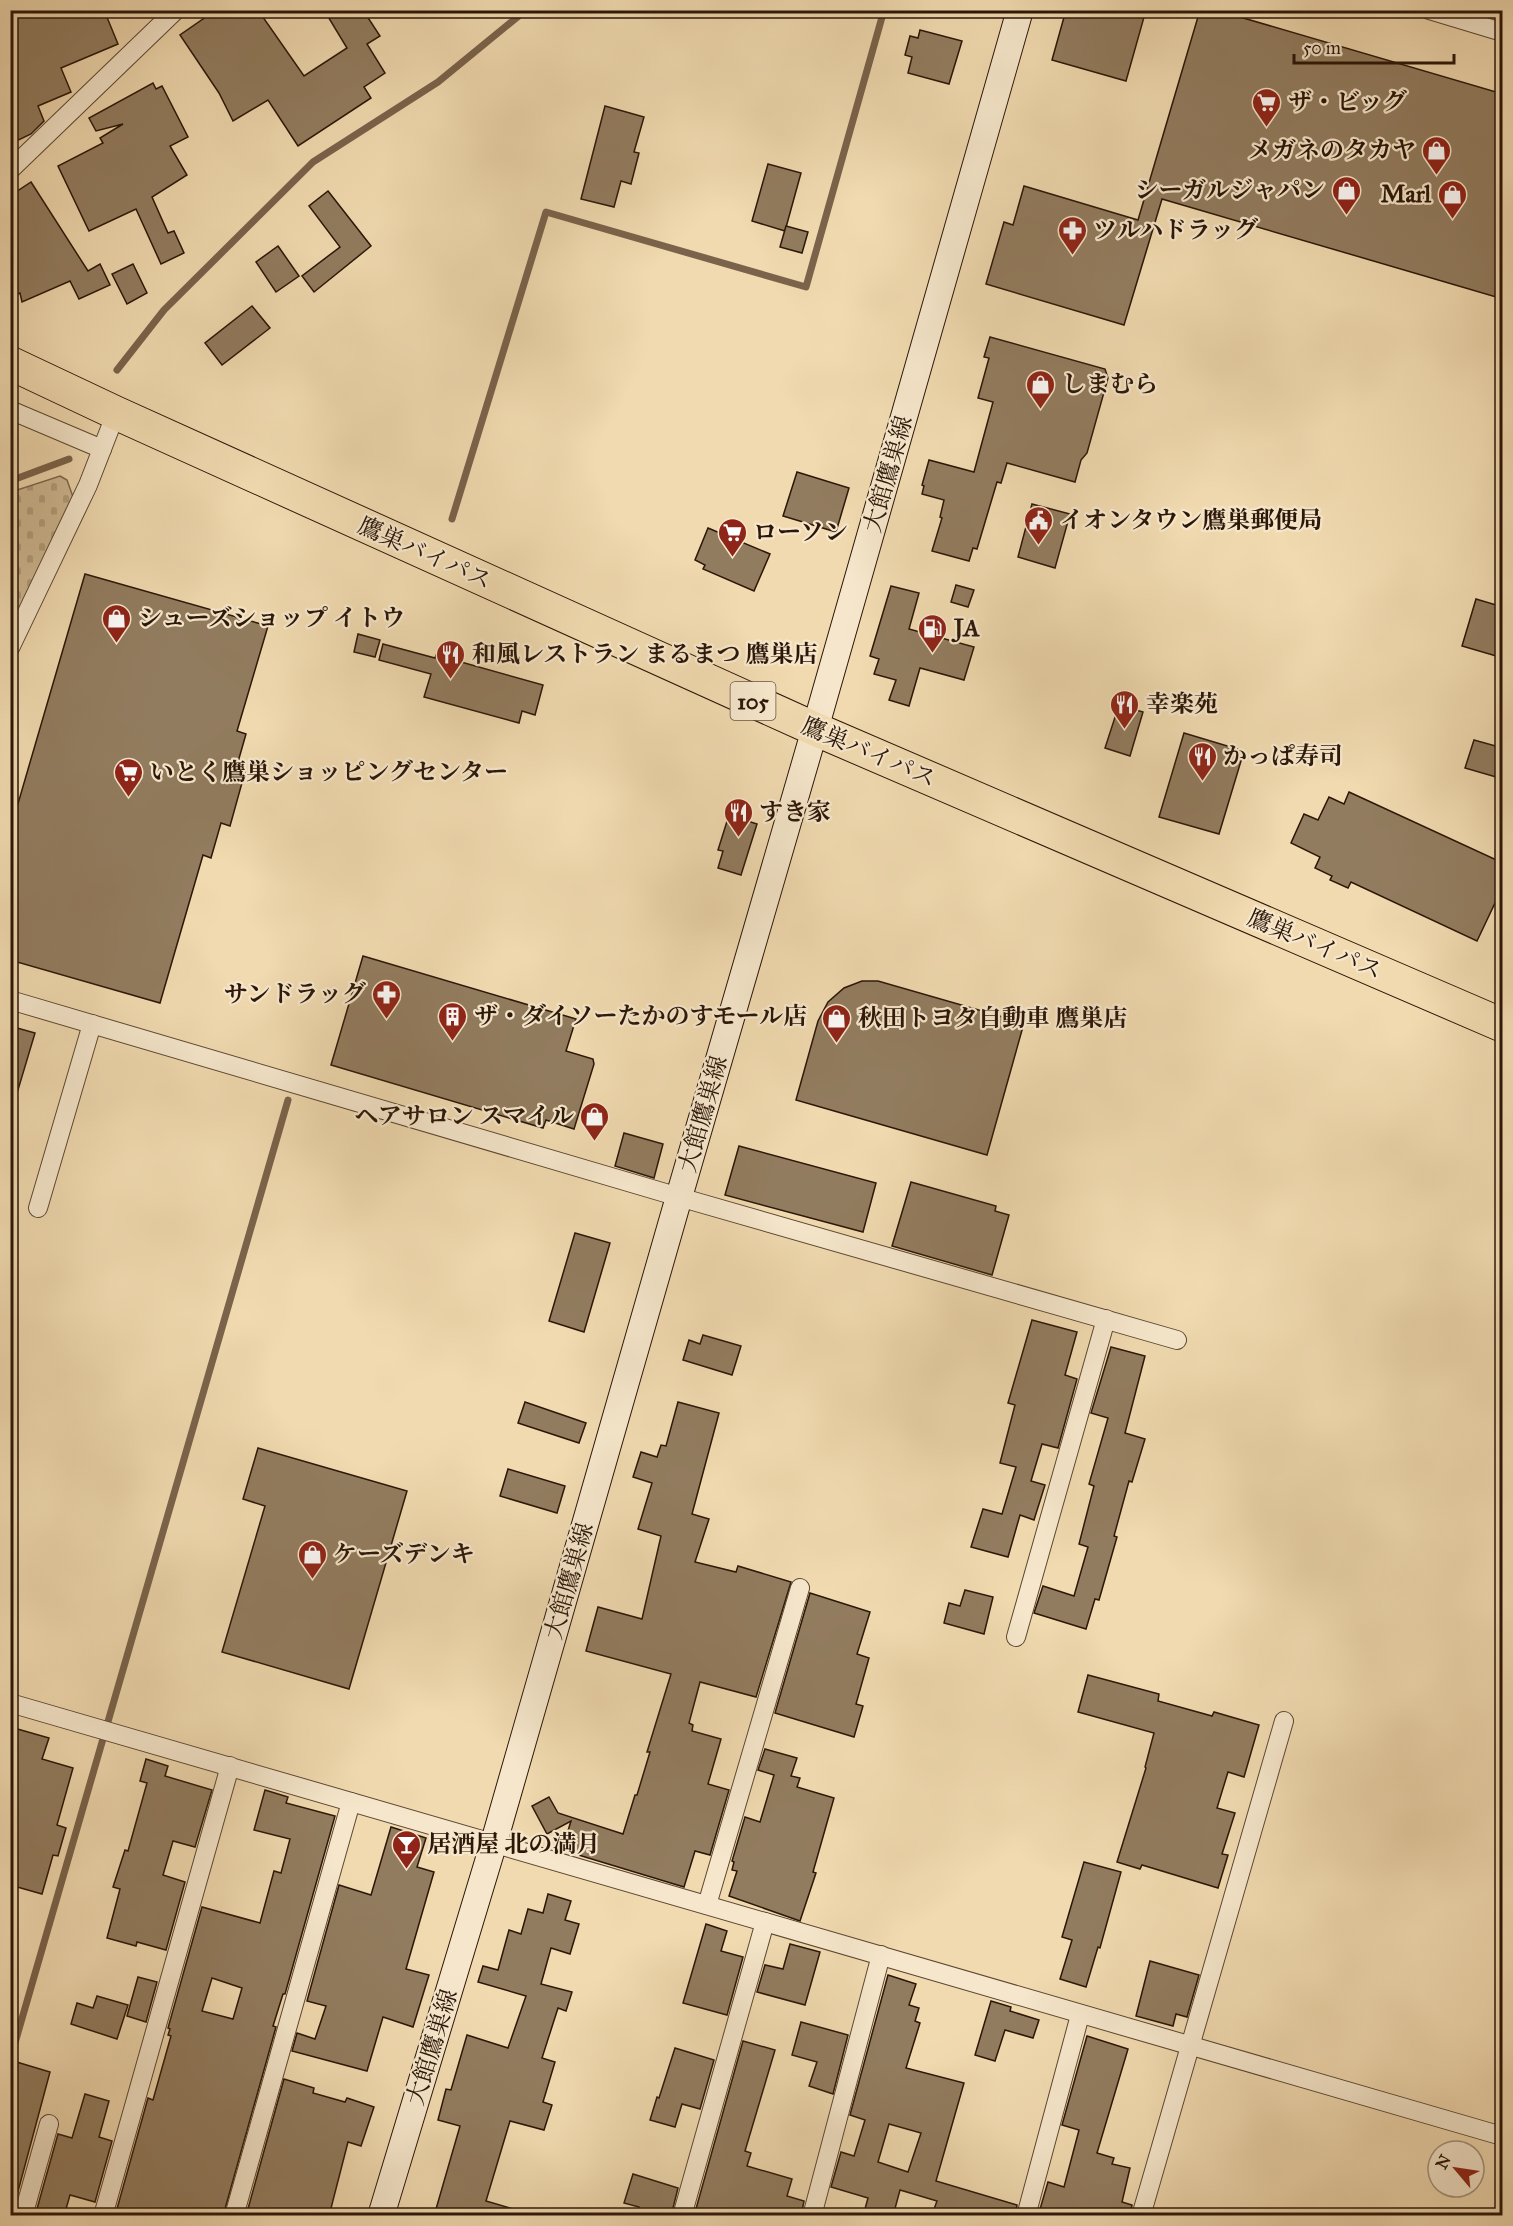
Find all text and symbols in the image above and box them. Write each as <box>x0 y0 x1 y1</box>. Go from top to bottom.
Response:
scale bar <box>1294 27 1454 65</box>
text: 50 m <box>1303 37 1341 59</box>
supermarket icon: ザ・ビッグ <box>1251 86 1283 128</box>
place label: ザ・ビッグ <box>1288 87 1407 117</box>
shop icon: メガネのタカヤ <box>1421 134 1453 176</box>
place label: メガネのタカヤ <box>1248 135 1416 165</box>
shop icon: シーガルジャパン <box>1330 174 1362 216</box>
place label: シーガルジャパン <box>1135 175 1325 205</box>
shop icon: Marl <box>1436 178 1468 220</box>
place label: Marl <box>1381 179 1431 209</box>
pharmacy icon: ツルハドラッグ <box>1056 214 1088 256</box>
place label: ツルハドラッグ <box>1093 215 1258 245</box>
shop icon: しまむら <box>1025 368 1057 410</box>
place label: しまむら <box>1062 369 1158 399</box>
street label: 大館鷹巣線 <box>857 412 919 536</box>
public building icon: イオンタウン鷹巣郵便局 <box>1023 504 1055 546</box>
place label: イオンタウン鷹巣郵便局 <box>1060 505 1322 535</box>
street label: 鷹巣バイパス <box>353 510 497 596</box>
supermarket icon: ローソン <box>716 516 748 558</box>
place label: ローソン <box>753 517 848 547</box>
shop icon: シューズショップ イトウ <box>101 602 133 644</box>
place label: シューズショップ イトウ <box>138 603 405 633</box>
fuel station icon: JA <box>917 612 949 654</box>
place label: JA <box>951 613 981 643</box>
restaurant icon: 和風レストラン まるまつ 鷹巣店 <box>435 638 467 680</box>
place label: 和風レストラン まるまつ 鷹巣店 <box>472 639 818 669</box>
road number: 105 <box>730 682 776 720</box>
restaurant icon: 幸楽苑 <box>1109 688 1141 730</box>
place label: 幸楽苑 <box>1146 689 1218 719</box>
street label: 鷹巣バイパス <box>797 710 941 794</box>
restaurant icon: かっぱ寿司 <box>1186 740 1218 782</box>
place label: かっぱ寿司 <box>1223 741 1343 771</box>
supermarket icon: いとく鷹巣ショッピングセンター <box>113 756 145 798</box>
place label: いとく鷹巣ショッピングセンター <box>150 757 508 787</box>
restaurant icon: すき家 <box>722 796 754 838</box>
place label: すき家 <box>759 797 831 827</box>
street label: 鷹巣バイパス <box>1243 902 1387 986</box>
pharmacy icon: サンドラッグ <box>371 978 403 1020</box>
place label: サンドラッグ <box>224 979 366 1009</box>
building icon: ザ・ダイソーたかのすモール店 <box>437 1000 469 1042</box>
place label: ザ・ダイソーたかのすモール店 <box>474 1001 807 1031</box>
shop icon: 秋田トヨタ自動車 鷹巣店 <box>821 1002 853 1044</box>
place label: 秋田トヨタ自動車 鷹巣店 <box>858 1003 1127 1033</box>
street label: 大館鷹巣線 <box>672 1052 734 1176</box>
shop icon: ヘアサロン スマイル <box>579 1100 611 1142</box>
place label: ヘアサロン スマイル <box>355 1101 574 1131</box>
street label: 大館鷹巣線 <box>538 1519 600 1643</box>
shop icon: ケーズデンキ <box>296 1538 328 1580</box>
place label: ケーズデンキ <box>333 1539 475 1569</box>
bar icon: 居酒屋 北の満月 <box>390 1828 422 1870</box>
place label: 居酒屋 北の満月 <box>427 1829 600 1859</box>
street label: 大館鷹巣線 <box>400 1985 464 2109</box>
north arrow <box>1426 2139 1486 2199</box>
text: N <box>1432 2151 1455 2173</box>

